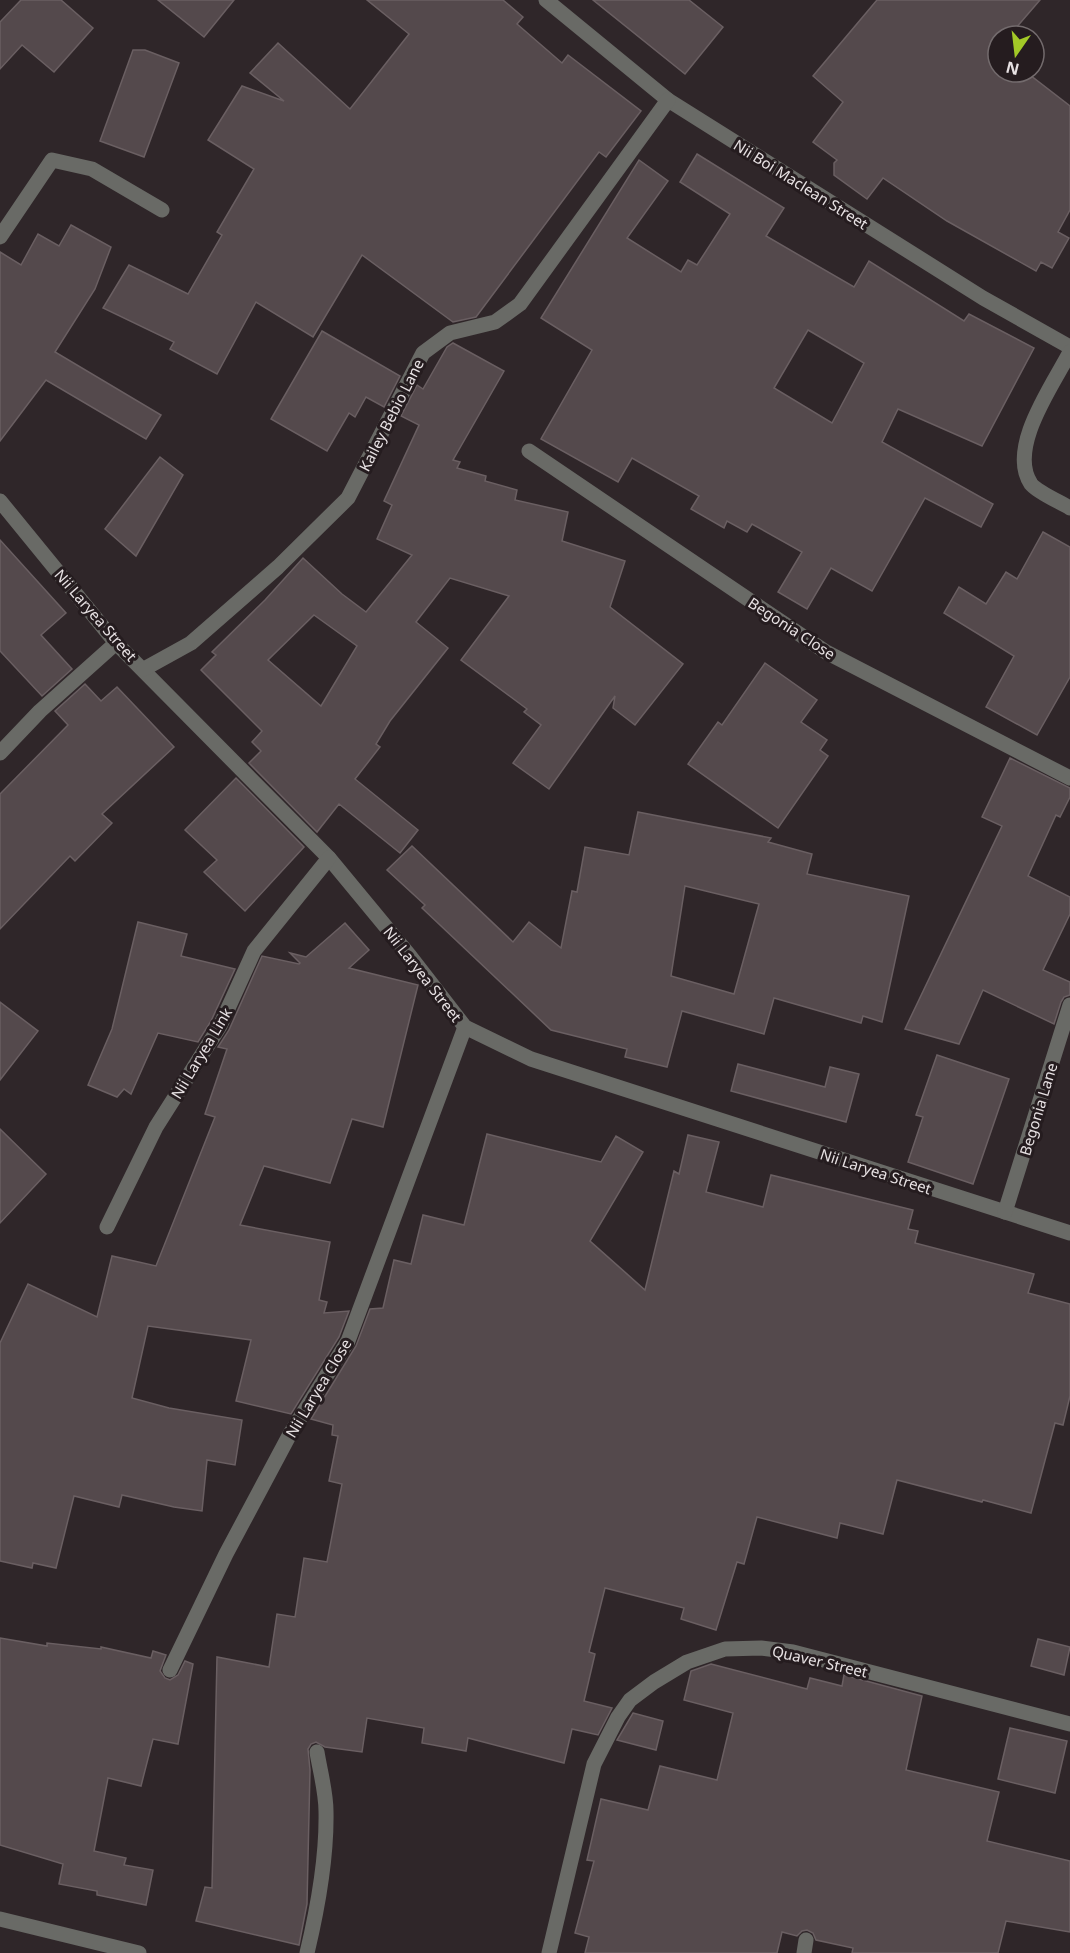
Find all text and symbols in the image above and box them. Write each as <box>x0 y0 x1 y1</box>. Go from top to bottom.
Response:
north arrow <box>986 24 1046 84</box>
text: N <box>1003 56 1021 81</box>
street label: Nii Boi Maclean Street <box>730 135 872 234</box>
street label: Kailey Bebio Lane <box>354 355 428 475</box>
street label: Nii Laryea Street <box>50 565 142 666</box>
street label: Begonia Close <box>745 592 839 664</box>
street label: Nii Laryea Street <box>379 922 467 1026</box>
street label: Nii Laryea Link <box>166 1004 236 1102</box>
street label: Begonia Lane <box>1014 1060 1062 1158</box>
street label: Nii Laryea Street <box>818 1144 935 1199</box>
street label: Nii Laryea Close <box>281 1335 355 1441</box>
street label: Quaver Street <box>770 1640 870 1682</box>

